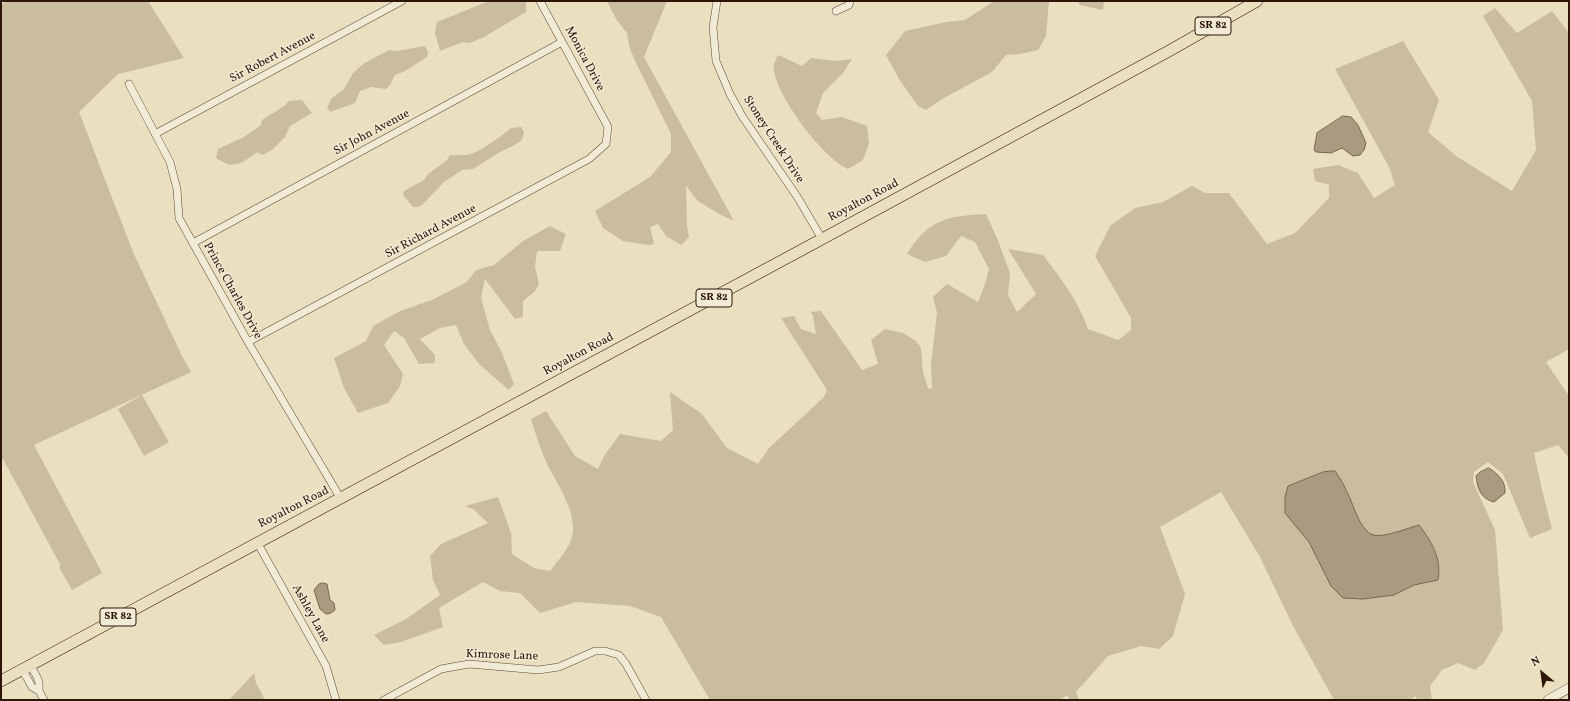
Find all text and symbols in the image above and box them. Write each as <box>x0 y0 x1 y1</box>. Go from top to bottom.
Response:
road number: SR 82 <box>1195 17 1231 35</box>
street label: Monica Drive <box>561 24 607 94</box>
street label: Sir Robert Avenue <box>228 29 318 87</box>
street label: Stoney Creek Drive <box>739 94 807 186</box>
street label: Sir John Avenue <box>332 107 412 159</box>
street label: Royalton Road <box>826 176 902 226</box>
street label: Sir Richard Avenue <box>383 202 479 262</box>
street label: Prince Charles Drive <box>199 240 265 342</box>
road number: SR 82 <box>696 289 732 307</box>
street label: Royalton Road <box>541 330 617 380</box>
street label: Royalton Road <box>256 484 332 532</box>
street label: Ashley Lane <box>288 582 332 646</box>
road number: SR 82 <box>100 608 136 626</box>
street label: Kimrose Lane <box>465 648 539 664</box>
north arrow <box>1522 653 1562 693</box>
text: N <box>1529 654 1543 671</box>

